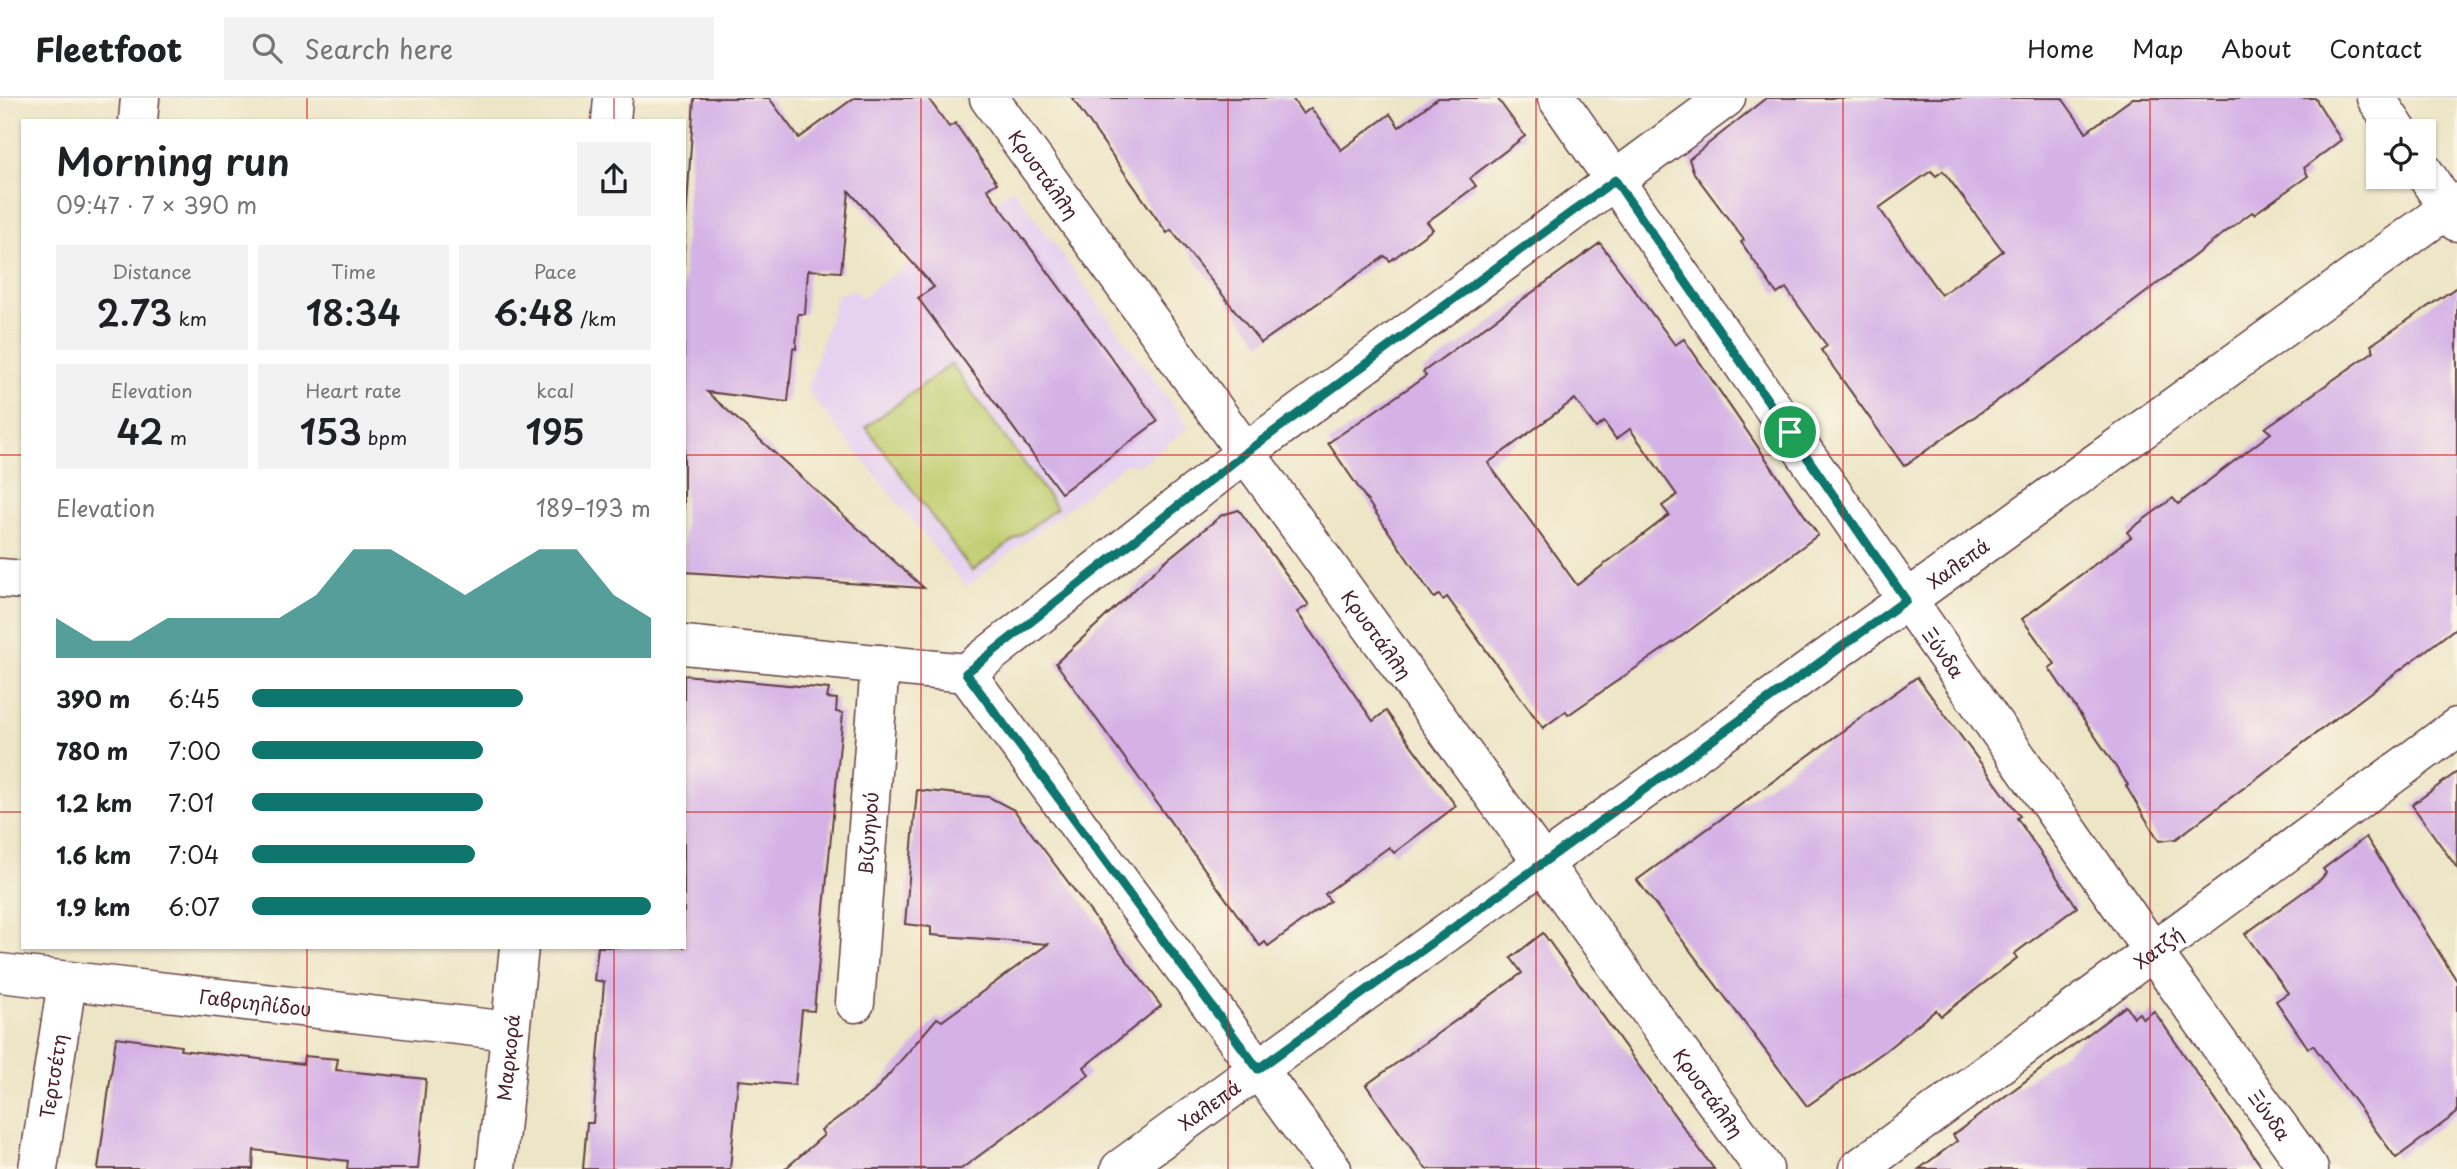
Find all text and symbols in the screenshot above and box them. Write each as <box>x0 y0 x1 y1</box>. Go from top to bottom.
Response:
search box <box>224 17 714 80</box>
text: Fleetfoot <box>35 23 182 73</box>
icon: search <box>248 29 286 67</box>
text: Search here <box>304 29 453 68</box>
text: Home <box>2027 30 2094 66</box>
text: Map <box>2132 30 2183 66</box>
text: About <box>2221 30 2291 66</box>
text: Contact <box>2329 30 2422 66</box>
map controls <box>2366 119 2436 189</box>
button: locate <box>2366 119 2436 189</box>
street label: Κρυστάλλη <box>1002 124 1086 225</box>
text: Morning run <box>56 132 290 189</box>
button: share <box>577 142 651 216</box>
text: 09:47 · 7 × 390 m <box>56 187 257 222</box>
text: Distance <box>112 257 192 285</box>
text: Time <box>331 257 376 285</box>
text: Pace <box>534 257 577 285</box>
text: 2.73 <box>97 285 172 338</box>
text: 18:34 <box>306 285 401 338</box>
text: 6:48 <box>494 285 574 338</box>
text: km <box>172 304 207 332</box>
text: /km <box>574 304 617 332</box>
text: Elevation <box>111 376 193 404</box>
text: Heart rate <box>306 376 401 404</box>
text: kcal <box>536 376 574 404</box>
pin <box>1760 402 1820 462</box>
text: 42 <box>117 404 164 457</box>
text: 153 <box>300 404 362 457</box>
text: 195 <box>526 404 585 457</box>
icon: arrive <box>1771 413 1809 451</box>
text: m <box>164 423 187 451</box>
text: bpm <box>362 423 407 451</box>
text: Elevation <box>56 490 155 525</box>
text: 189–193 m <box>536 490 651 525</box>
street label: Χαλεπά <box>1921 531 1995 595</box>
street label: Κρυστάλλη <box>1335 584 1419 685</box>
street label: Ξύνδα <box>1916 621 1971 683</box>
text: 390 m <box>56 681 130 716</box>
text: 6:45 <box>168 681 220 716</box>
text: 780 m <box>56 733 128 768</box>
text: 7:00 <box>168 733 221 768</box>
text: 1.2 km <box>56 785 132 820</box>
text: 7:01 <box>168 785 214 820</box>
street label: Βιζυηνού <box>850 791 885 876</box>
text: 1.6 km <box>56 837 131 872</box>
text: 7:04 <box>168 837 219 872</box>
text: 1.9 km <box>56 889 130 924</box>
text: 6:07 <box>168 889 220 924</box>
street label: Χατζή <box>2128 920 2189 975</box>
street label: Γαβριηλίδου <box>198 982 313 1022</box>
street label: Μαρκορά <box>489 1013 526 1102</box>
street label: Τερτσέτη <box>32 1032 73 1120</box>
street label: Κρυστάλλη <box>1667 1042 1751 1143</box>
street label: Χαλεπά <box>1172 1073 1246 1137</box>
street label: Ξύνδα <box>2242 1084 2298 1146</box>

